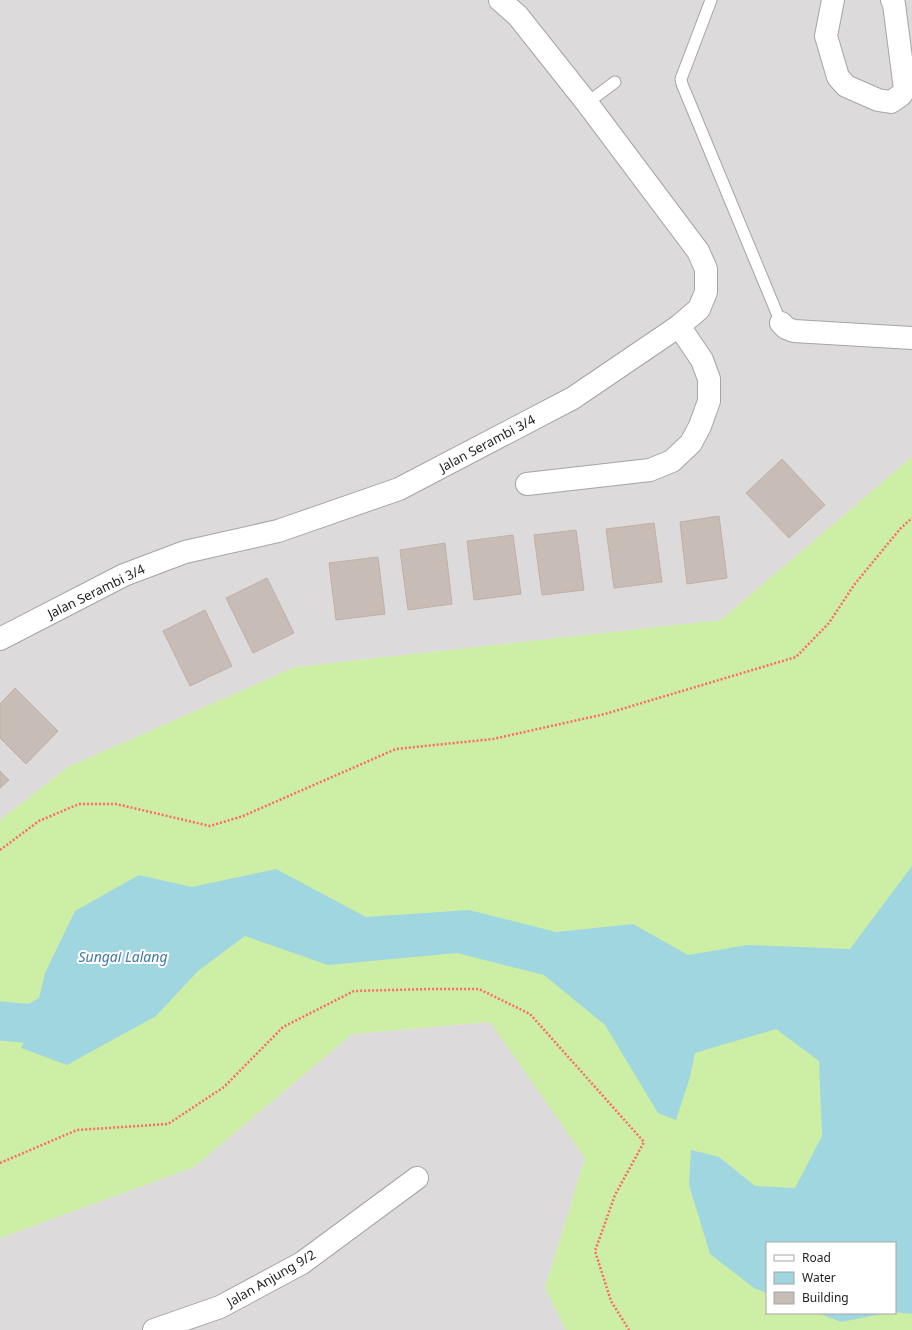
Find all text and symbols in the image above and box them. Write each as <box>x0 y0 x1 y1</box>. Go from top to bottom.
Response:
street label: Jalan Serambi 3/4 <box>434 410 539 477</box>
street label: Jalan Serambi 3/4 <box>42 559 148 623</box>
water label: Sungai Lalang <box>78 947 168 966</box>
legend <box>766 1242 896 1314</box>
street label: Jalan Anjung 9/2 <box>222 1245 319 1312</box>
text: Road <box>802 1249 831 1266</box>
text: Water <box>802 1269 836 1286</box>
text: Building <box>802 1289 849 1306</box>

